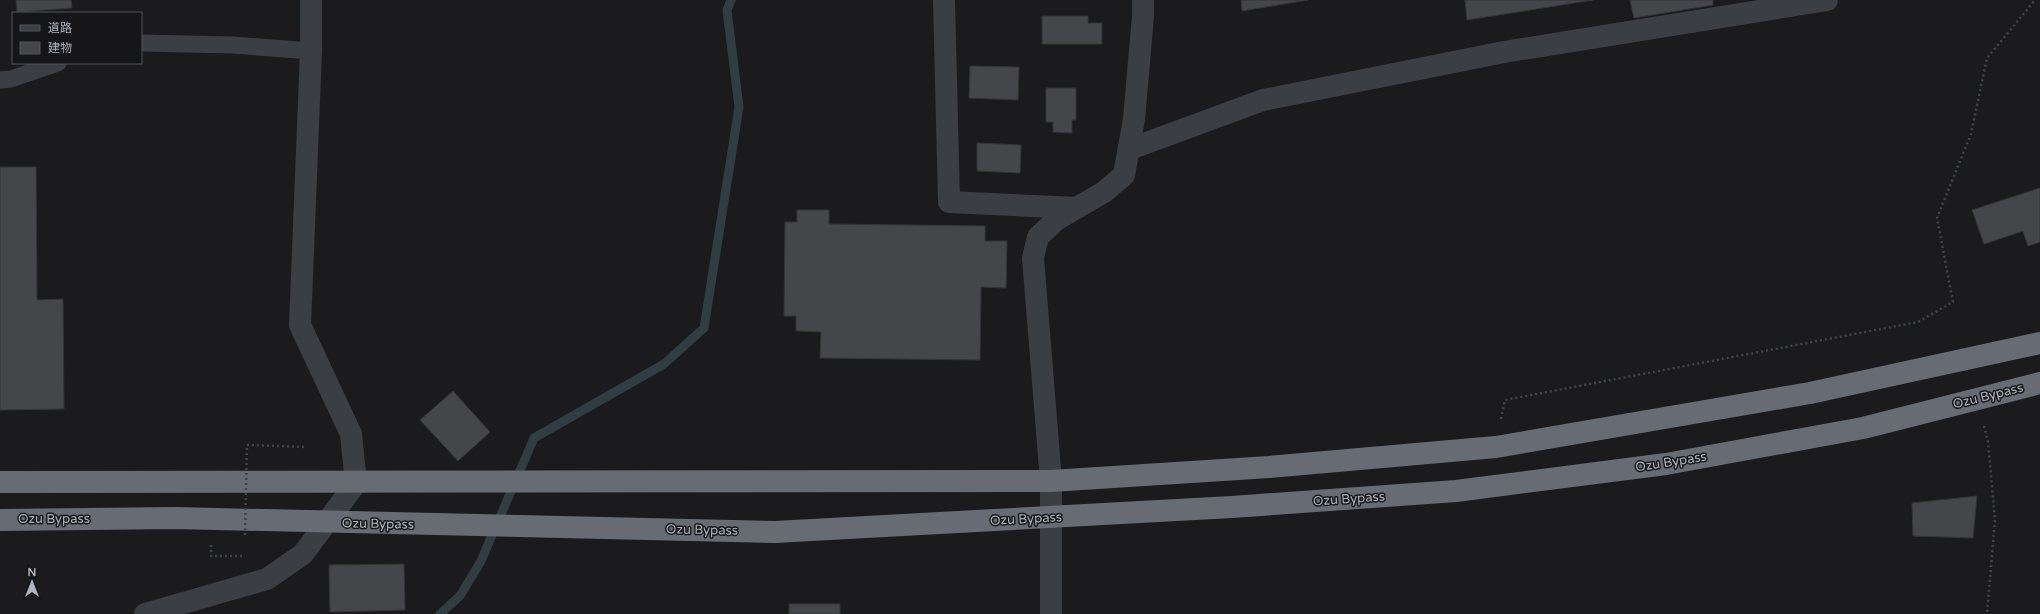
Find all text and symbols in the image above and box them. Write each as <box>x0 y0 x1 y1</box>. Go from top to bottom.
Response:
legend <box>12 12 142 64</box>
text: 道路 <box>48 21 72 35</box>
text: 建物 <box>48 41 72 55</box>
street label: Ozu Bypass <box>1951 380 2025 412</box>
street label: Ozu Bypass <box>1634 448 1708 476</box>
street label: Ozu Bypass <box>1312 489 1386 509</box>
street label: Ozu Bypass <box>990 509 1062 529</box>
street label: Ozu Bypass <box>18 511 90 527</box>
street label: Ozu Bypass <box>342 515 414 533</box>
street label: Ozu Bypass <box>666 521 738 539</box>
north arrow <box>12 562 52 602</box>
text: N <box>28 566 36 579</box>

